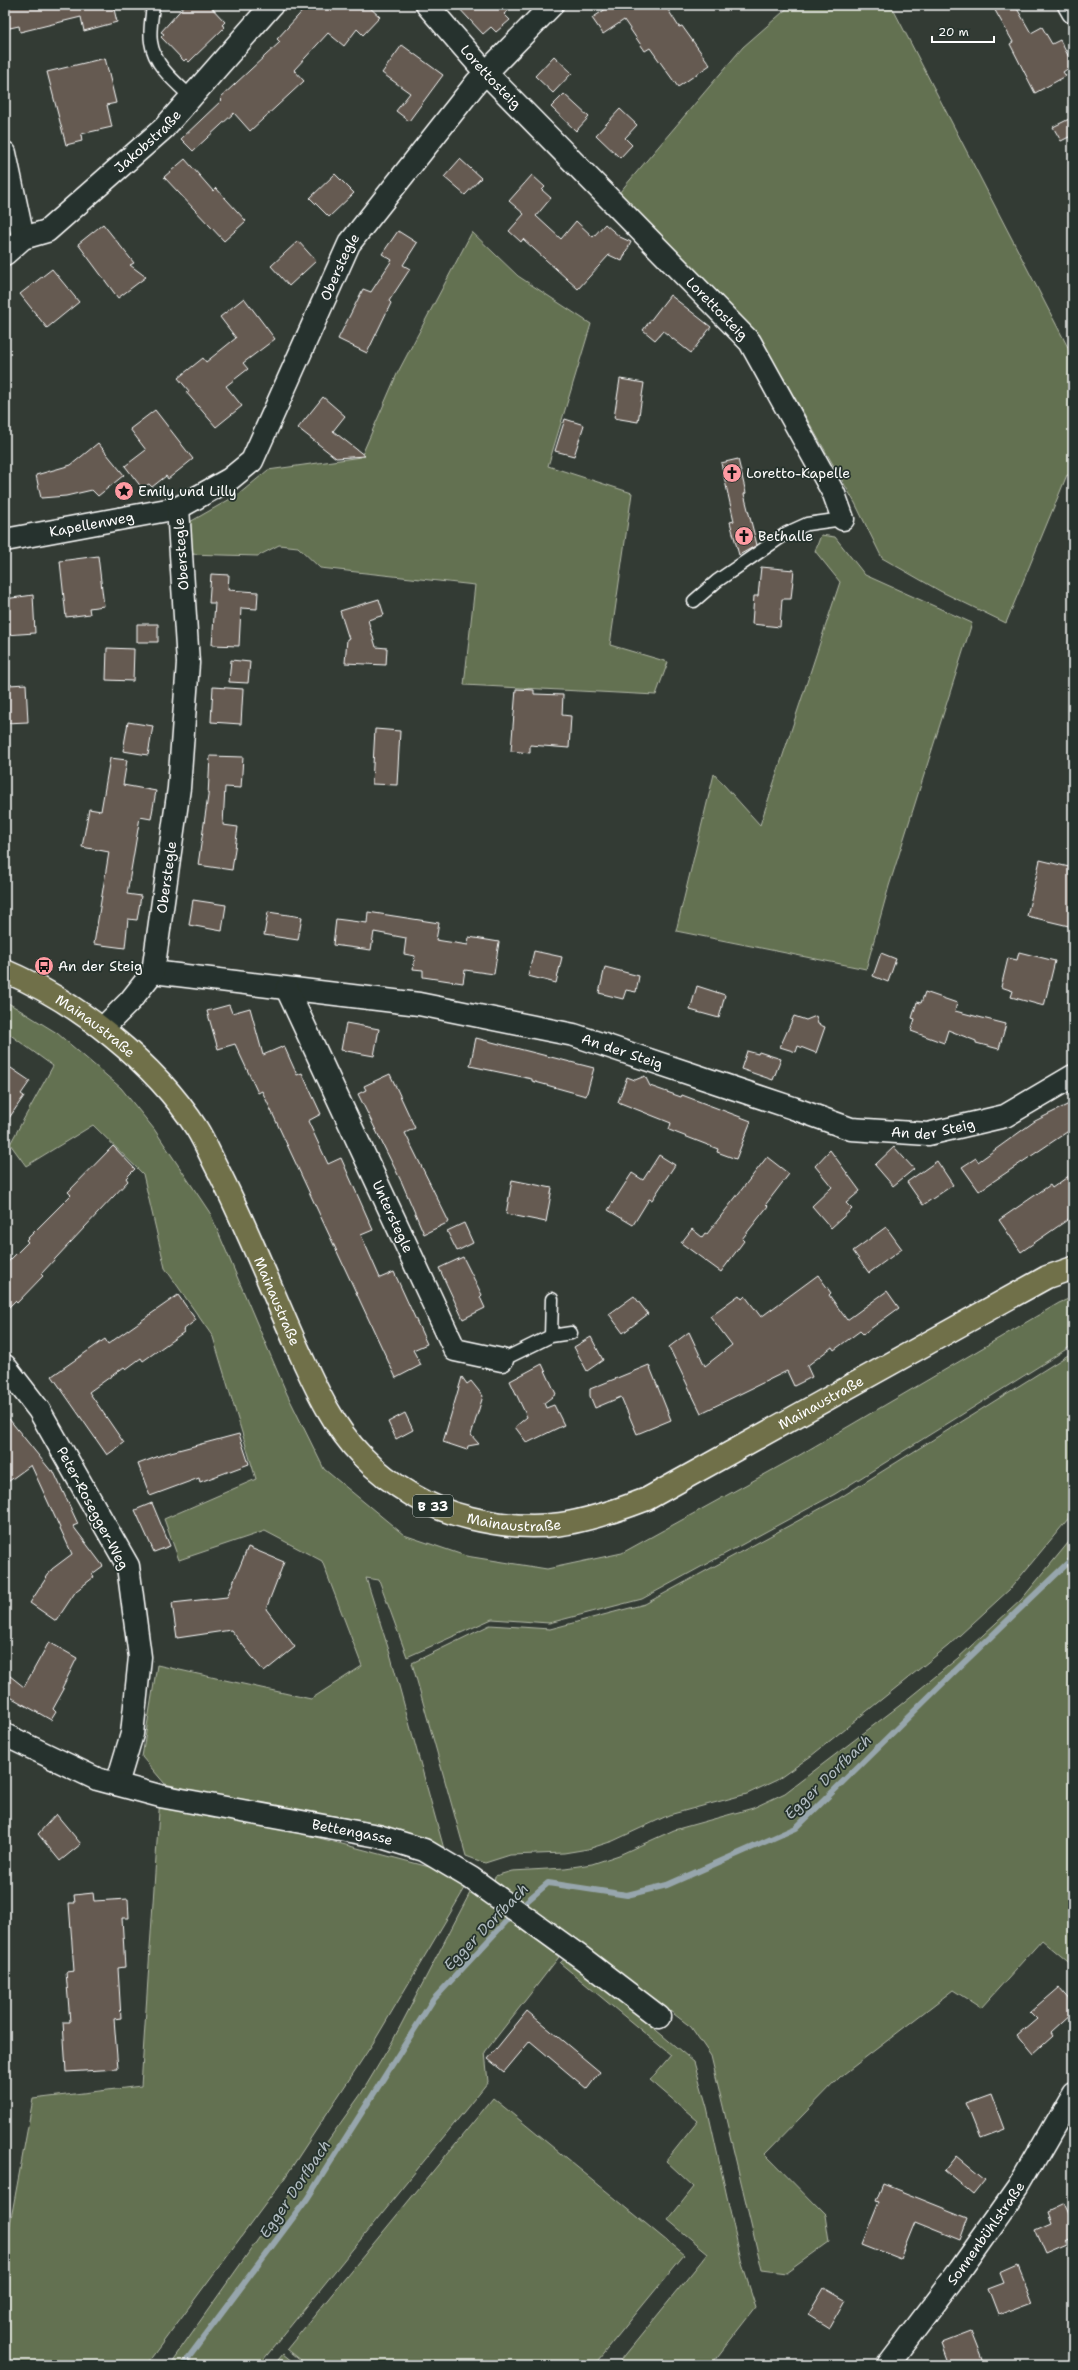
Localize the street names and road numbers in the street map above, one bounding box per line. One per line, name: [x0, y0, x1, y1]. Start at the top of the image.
street label: Lorettosteig: [456, 41, 525, 113]
street label: Jakobstraße: [110, 106, 185, 177]
street label: Oberstegle: [316, 229, 363, 303]
street label: Lorettosteig: [682, 273, 752, 344]
street label: Kapellenweg: [48, 507, 135, 541]
street label: Oberstegle: [169, 517, 193, 591]
street label: Oberstegle: [152, 840, 180, 914]
street label: Mainaustraße: [52, 990, 139, 1061]
street label: An der Steig: [579, 1029, 665, 1073]
street label: An der Steig: [890, 1114, 976, 1143]
street label: Unterstegle: [368, 1177, 418, 1256]
street label: Mainaustraße: [250, 1254, 304, 1348]
street label: Mainaustraße: [775, 1372, 867, 1433]
street label: Peter-Rosegger-Weg: [53, 1443, 133, 1573]
road number: B 33: [413, 1495, 453, 1517]
street label: Mainaustraße: [465, 1509, 562, 1535]
street label: Bettengasse: [310, 1815, 395, 1849]
street label: Sonnenbühlstraße: [943, 2178, 1029, 2289]

